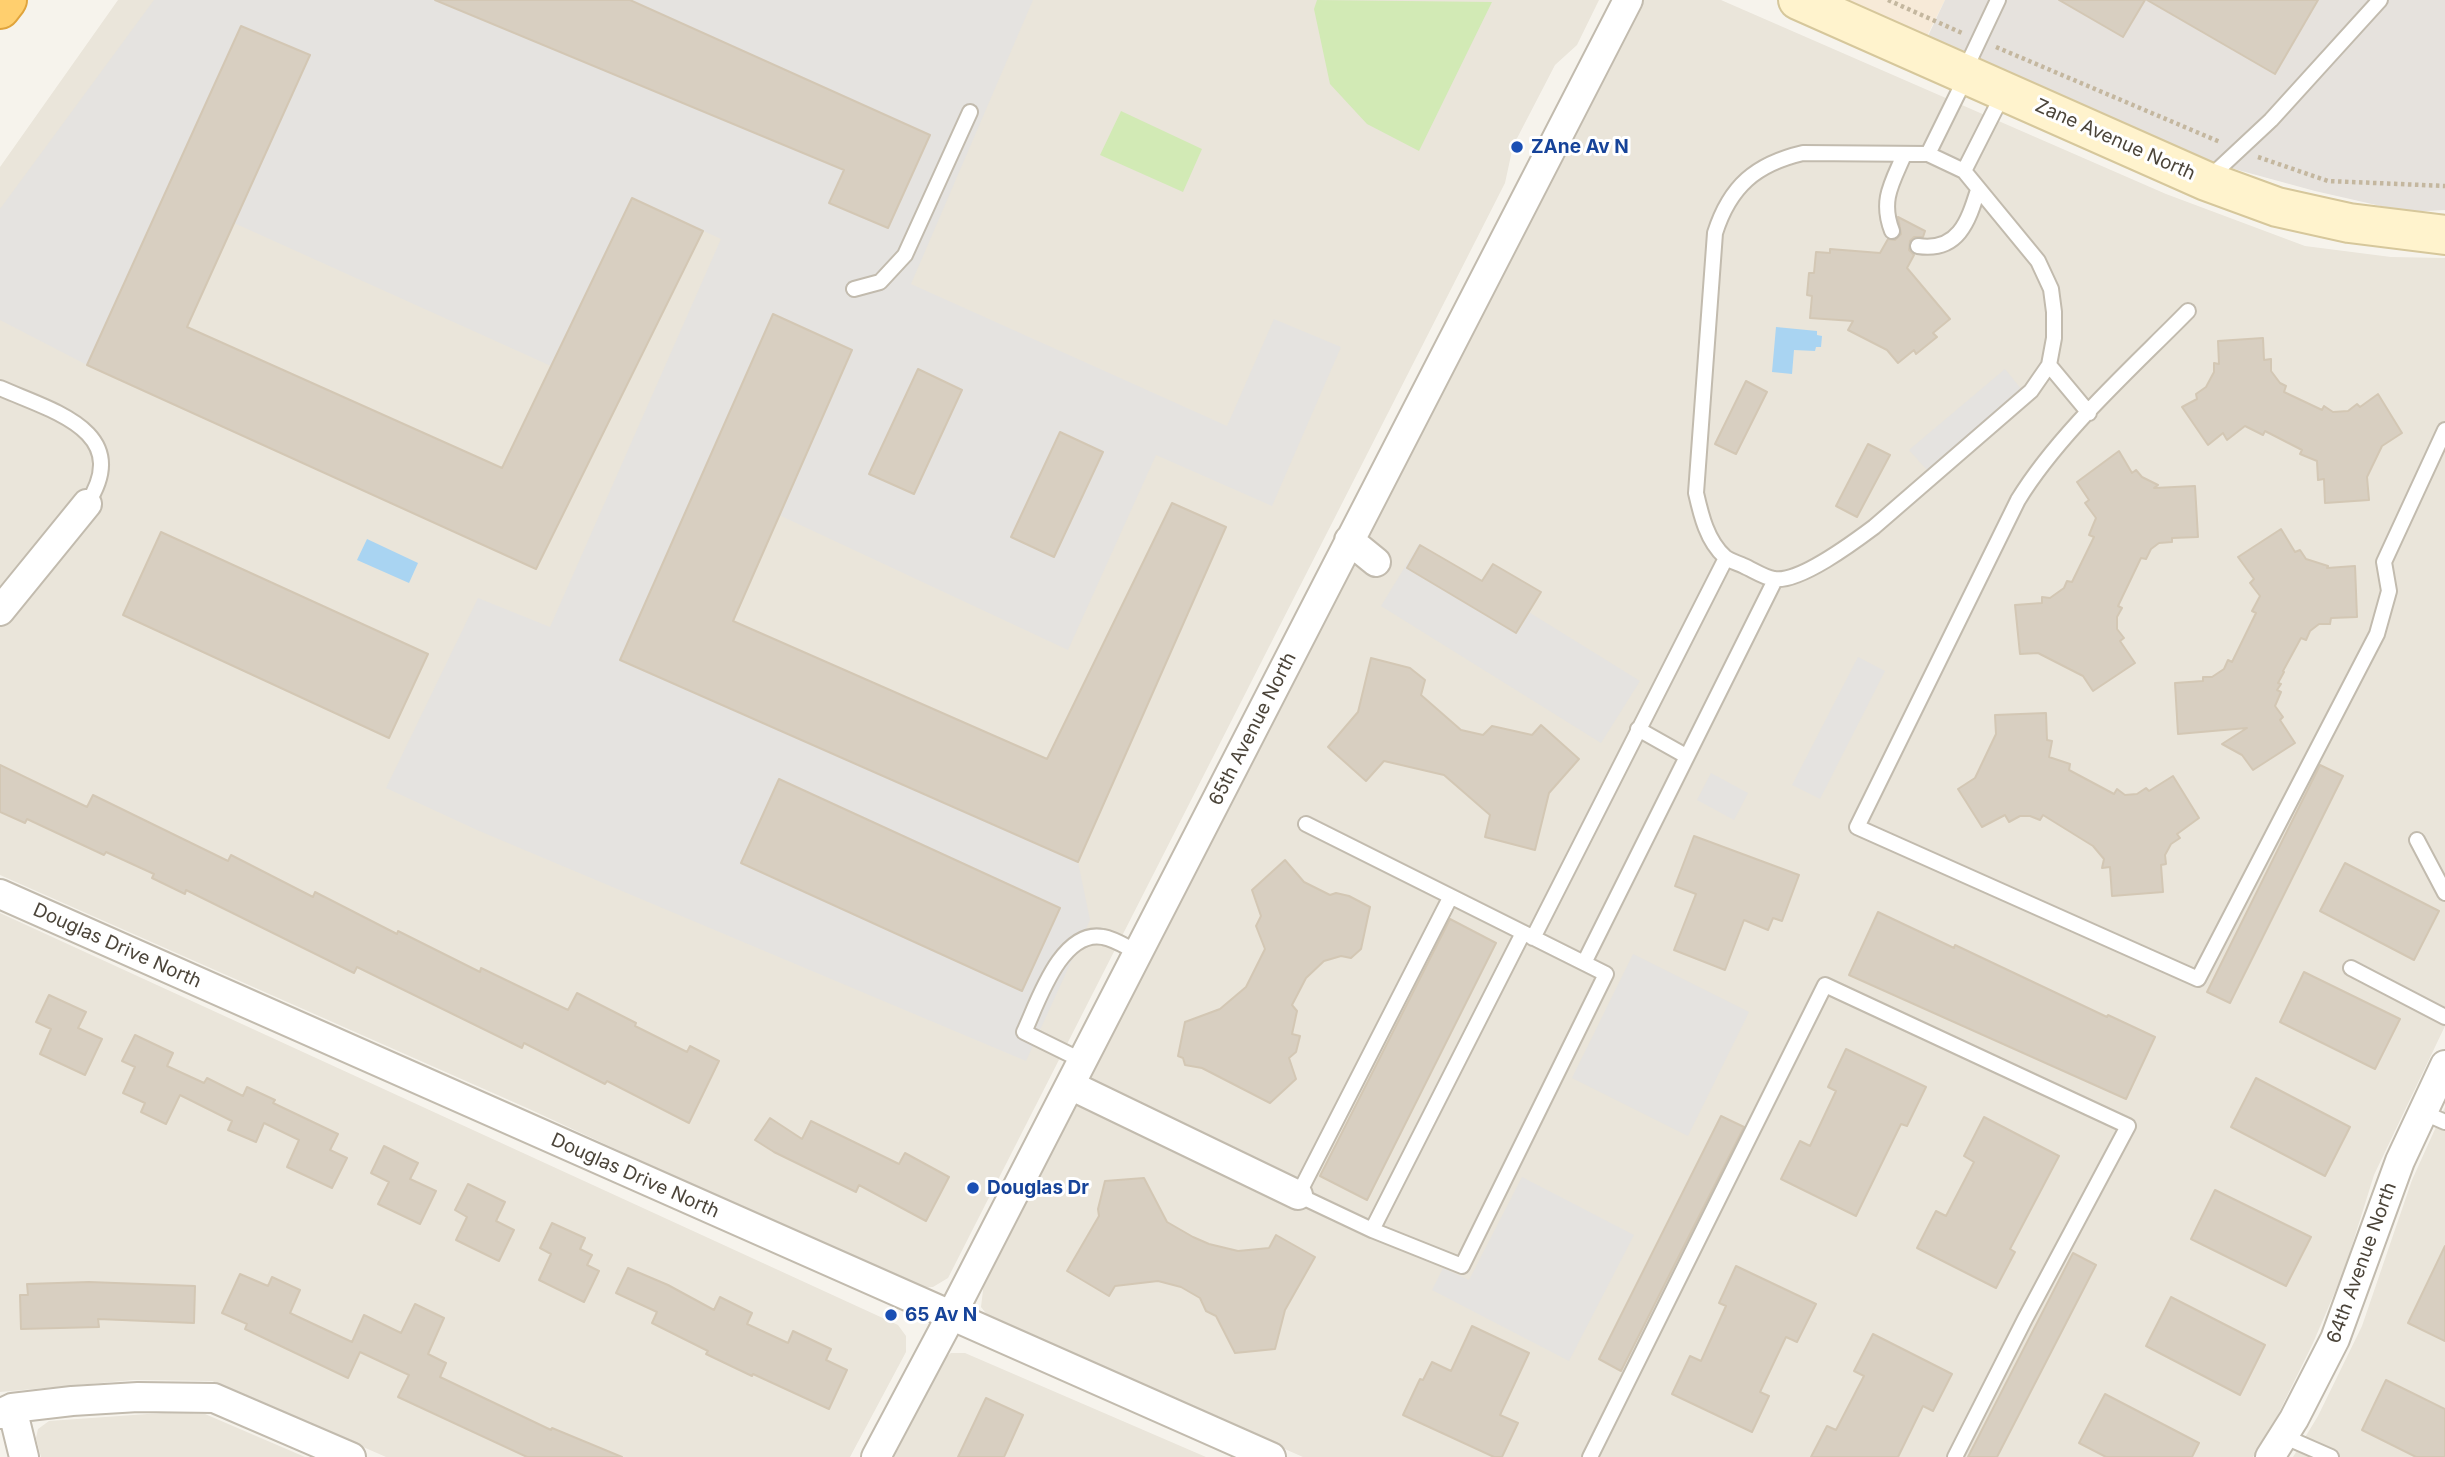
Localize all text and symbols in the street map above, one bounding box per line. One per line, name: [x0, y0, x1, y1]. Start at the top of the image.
street label: Zane Avenue North: [2031, 94, 2199, 186]
place label: ZAne Av N: [1531, 136, 1629, 158]
marker: ZAne Av N: [1509, 139, 1525, 155]
street label: 65th Avenue North: [1205, 649, 1301, 809]
street label: Douglas Drive North: [29, 899, 205, 993]
street label: Douglas Drive North: [547, 1129, 723, 1223]
place label: Douglas Dr: [987, 1177, 1089, 1199]
street label: 64th Avenue North: [2322, 1179, 2402, 1347]
marker: Douglas Dr: [965, 1180, 981, 1196]
place label: 65 Av N: [905, 1304, 977, 1326]
marker: 65 Av N: [883, 1307, 899, 1323]

